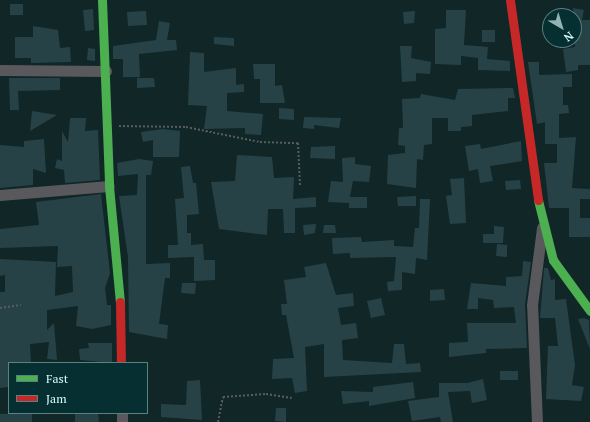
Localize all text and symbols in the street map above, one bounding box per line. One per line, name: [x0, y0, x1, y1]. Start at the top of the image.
north arrow: [542, 8, 582, 48]
text: N: [561, 29, 576, 45]
legend: [8, 362, 148, 414]
text: Fast: [46, 371, 68, 386]
text: Jam: [46, 391, 67, 406]

